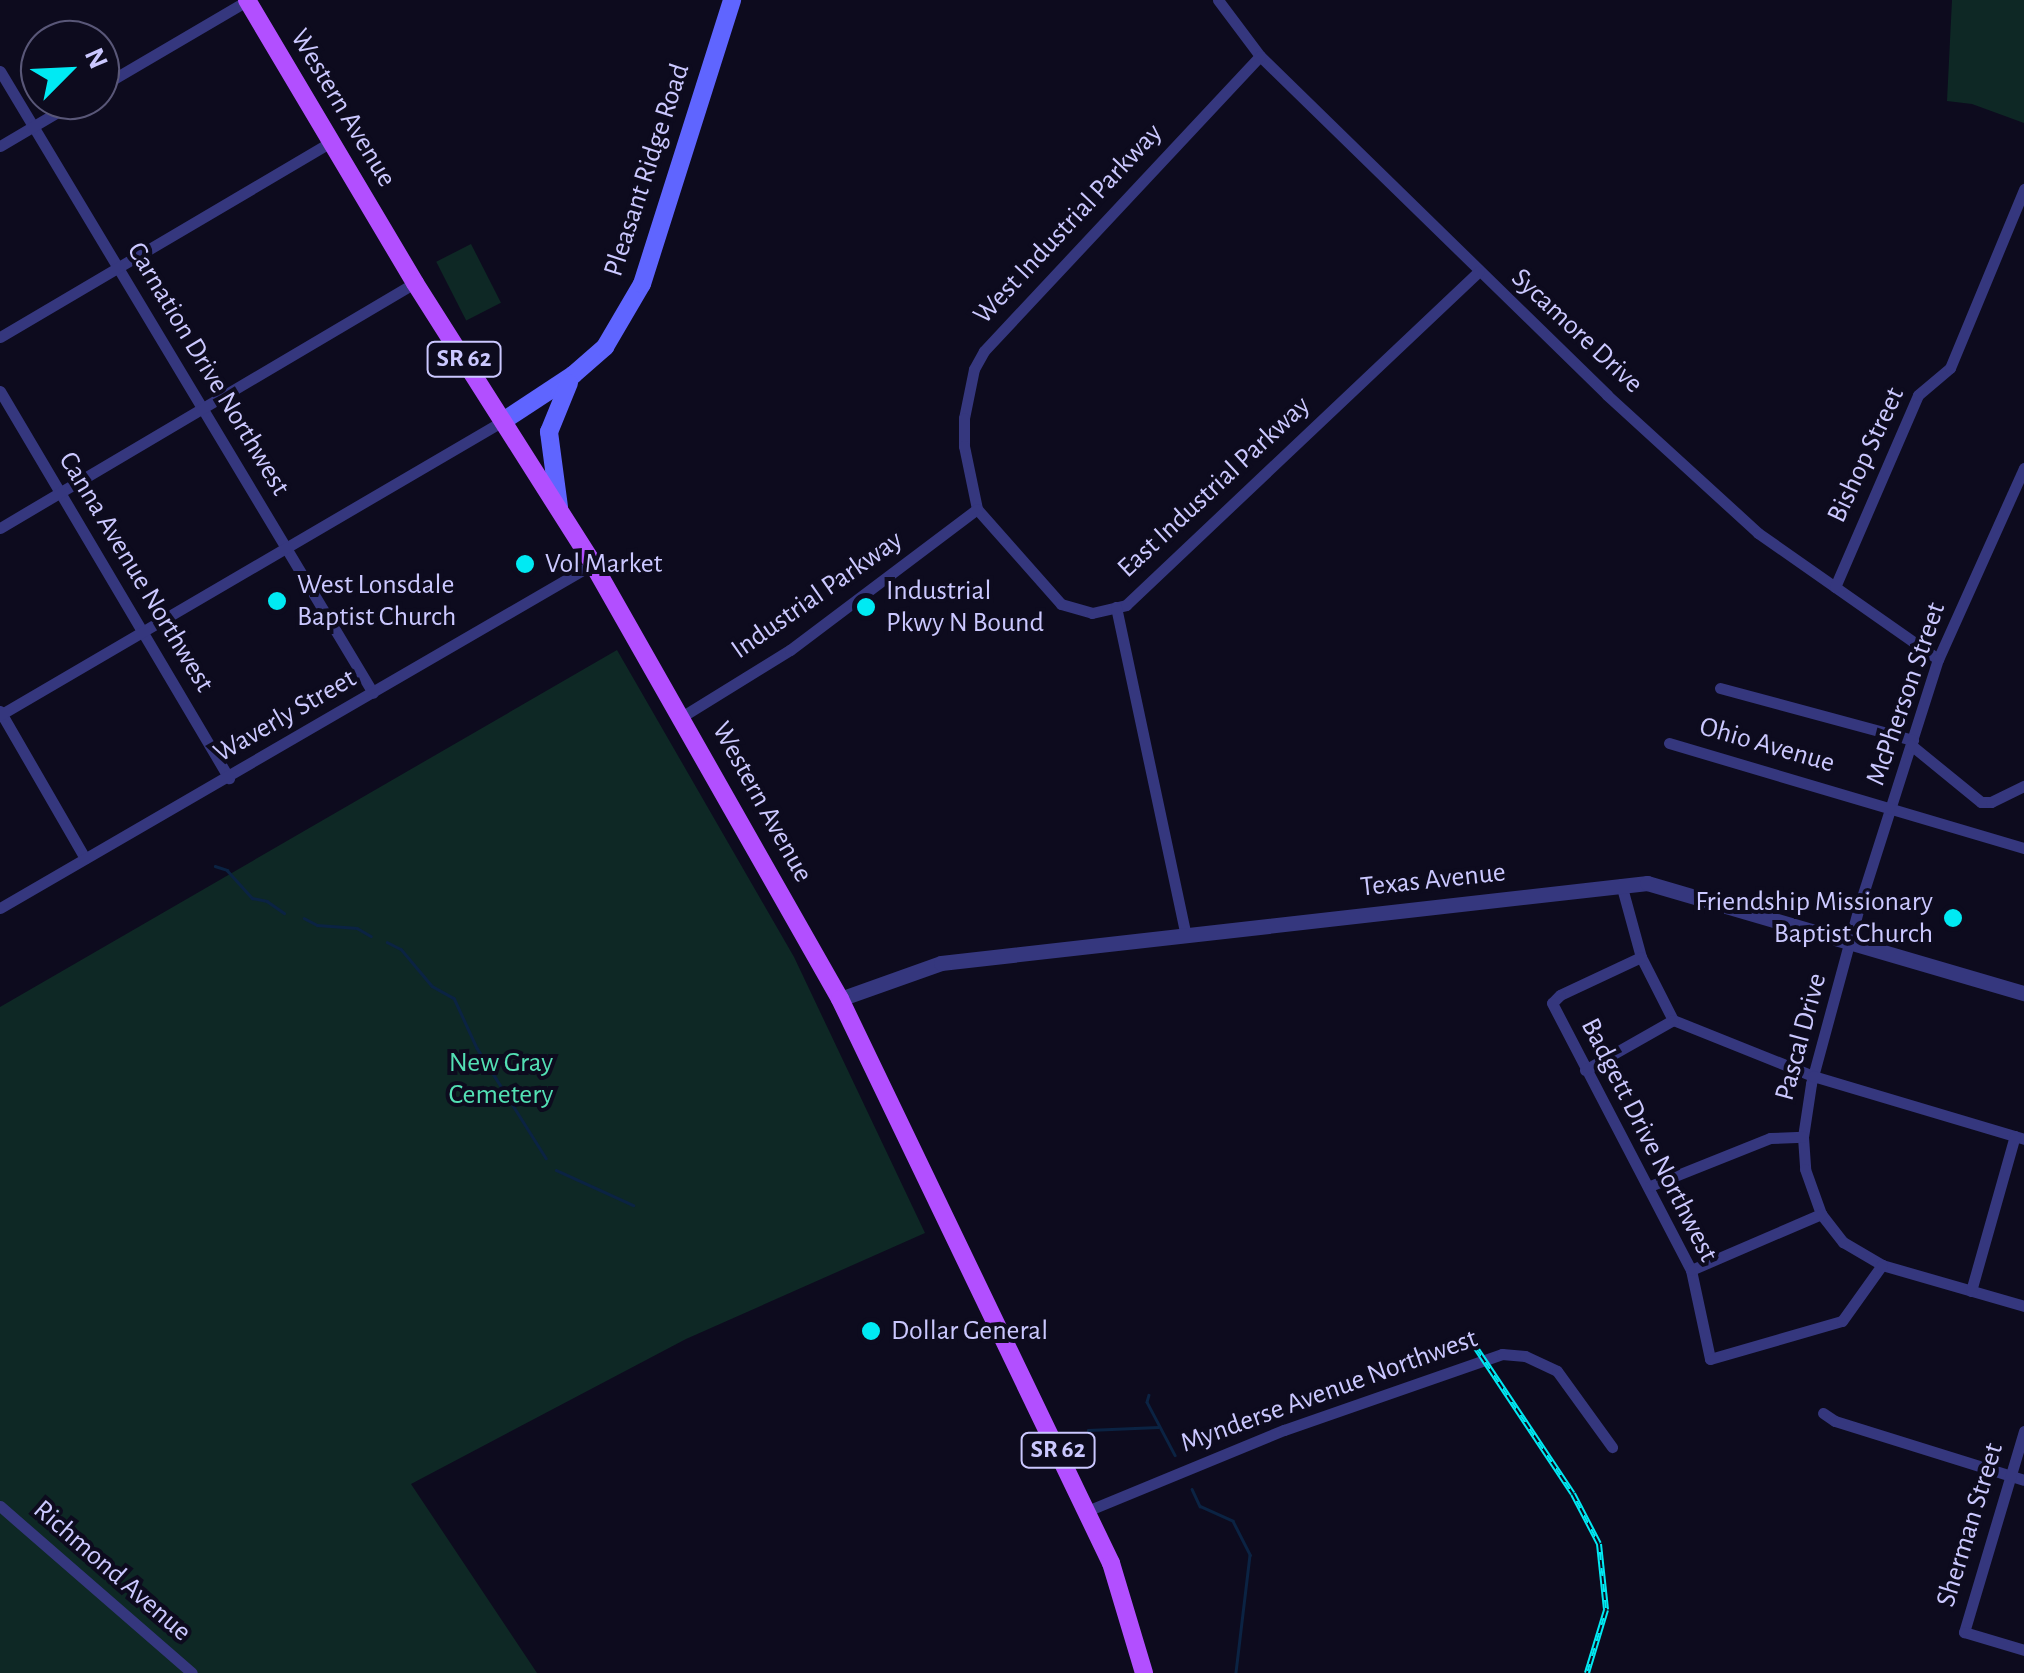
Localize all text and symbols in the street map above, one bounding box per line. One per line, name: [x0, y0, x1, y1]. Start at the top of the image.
north arrow: [20, 20, 120, 120]
street label: Western Avenue: [283, 23, 403, 193]
text: N: [79, 44, 112, 73]
street label: Pleasant Ridge Road: [597, 59, 697, 281]
street label: West Industrial Parkway: [966, 117, 1170, 331]
street label: Carnation Drive Northwest: [119, 236, 297, 502]
street label: Sycamore Drive: [1504, 261, 1650, 401]
road number: SR 62: [426, 339, 502, 379]
street label: Bishop Street: [1820, 382, 1912, 528]
street label: East Industrial Parkway: [1111, 389, 1317, 585]
street label: Canna Avenue Northwest: [51, 446, 221, 698]
street label: Industrial Parkway: [725, 524, 909, 666]
place label: Vol Market: [545, 547, 663, 581]
marker: Vol Market: [514, 553, 536, 575]
place label: West Lonsdale Baptist Church: [297, 568, 456, 634]
place label: Industrial Pkwy N Bound: [886, 574, 1044, 640]
marker: West Lonsdale Baptist Church: [266, 590, 288, 612]
marker: Industrial Pkwy N Bound: [855, 596, 877, 618]
street label: McPherson Street: [1859, 598, 1953, 790]
street label: Waverly Street: [208, 662, 362, 770]
street label: Ohio Avenue: [1696, 710, 1838, 780]
street label: Western Avenue: [704, 716, 820, 888]
street label: Texas Avenue: [1359, 856, 1507, 904]
place label: Friendship Missionary Baptist Church: [1695, 885, 1933, 951]
marker: Friendship Missionary Baptist Church: [1942, 907, 1964, 929]
street label: Pascal Drive: [1768, 970, 1834, 1104]
street label: Badgett Drive Northwest: [1573, 1013, 1725, 1267]
park label: New Gray Cemetery: [449, 1046, 553, 1112]
place label: Dollar General: [891, 1314, 1048, 1348]
marker: Dollar General: [860, 1320, 882, 1342]
street label: Mynderse Avenue Northwest: [1176, 1322, 1482, 1460]
road number: SR 62: [1020, 1430, 1096, 1470]
street label: Sherman Street: [1929, 1439, 2011, 1611]
street label: Richmond Avenue: [26, 1493, 198, 1649]

